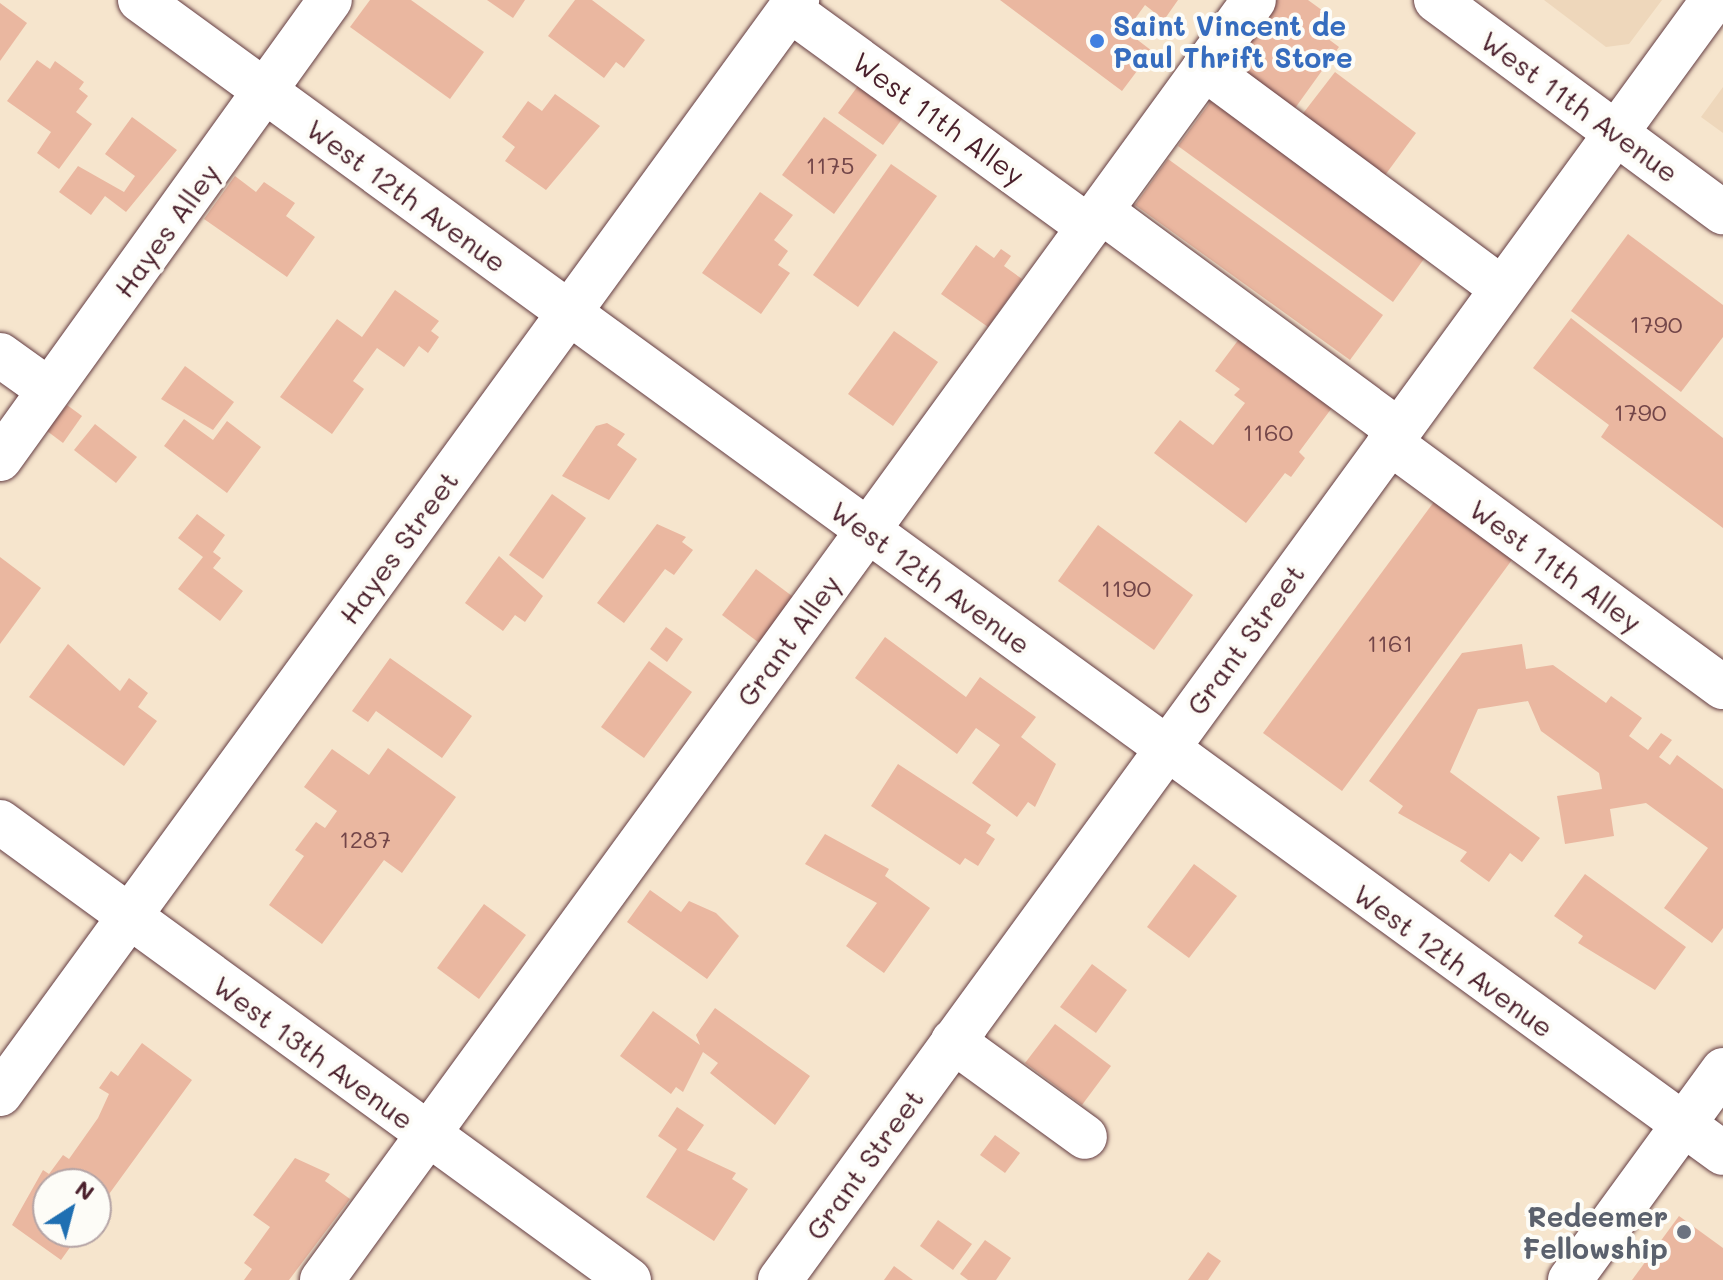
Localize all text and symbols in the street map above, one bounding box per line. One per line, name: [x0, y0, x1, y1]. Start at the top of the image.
place label: Saint Vincent de Paul Thrift Store: [1113, 8, 1353, 74]
street label: West 11th Avenue: [1475, 23, 1685, 189]
marker: Saint Vincent de Paul Thrift Store: [1088, 32, 1106, 50]
street label: West 11th Alley: [846, 44, 1032, 192]
street label: West 12th Avenue: [301, 111, 513, 279]
house number: 1175: [806, 151, 854, 179]
street label: Hayes Alley: [106, 156, 226, 304]
house number: 1790: [1629, 310, 1683, 338]
house number: 1790: [1613, 398, 1667, 426]
house number: 1160: [1243, 418, 1293, 446]
street label: Hayes Street: [331, 464, 465, 630]
street label: West 11th Alley: [1463, 491, 1649, 639]
street label: West 12th Avenue: [825, 493, 1037, 661]
street label: Grant Street: [1179, 557, 1311, 721]
street label: Grant Alley: [729, 568, 847, 712]
house number: 1190: [1101, 574, 1151, 602]
house number: 1161: [1367, 629, 1413, 657]
house number: 1287: [339, 825, 391, 853]
street label: West 12th Avenue: [1348, 876, 1560, 1044]
street label: West 13th Avenue: [207, 968, 421, 1136]
street label: Grant Street: [798, 1082, 930, 1246]
north arrow: [32, 1168, 112, 1248]
text: N: [70, 1173, 100, 1206]
place label: Redeemer Fellowship: [1522, 1199, 1668, 1265]
marker: Redeemer Fellowship: [1675, 1223, 1693, 1241]

